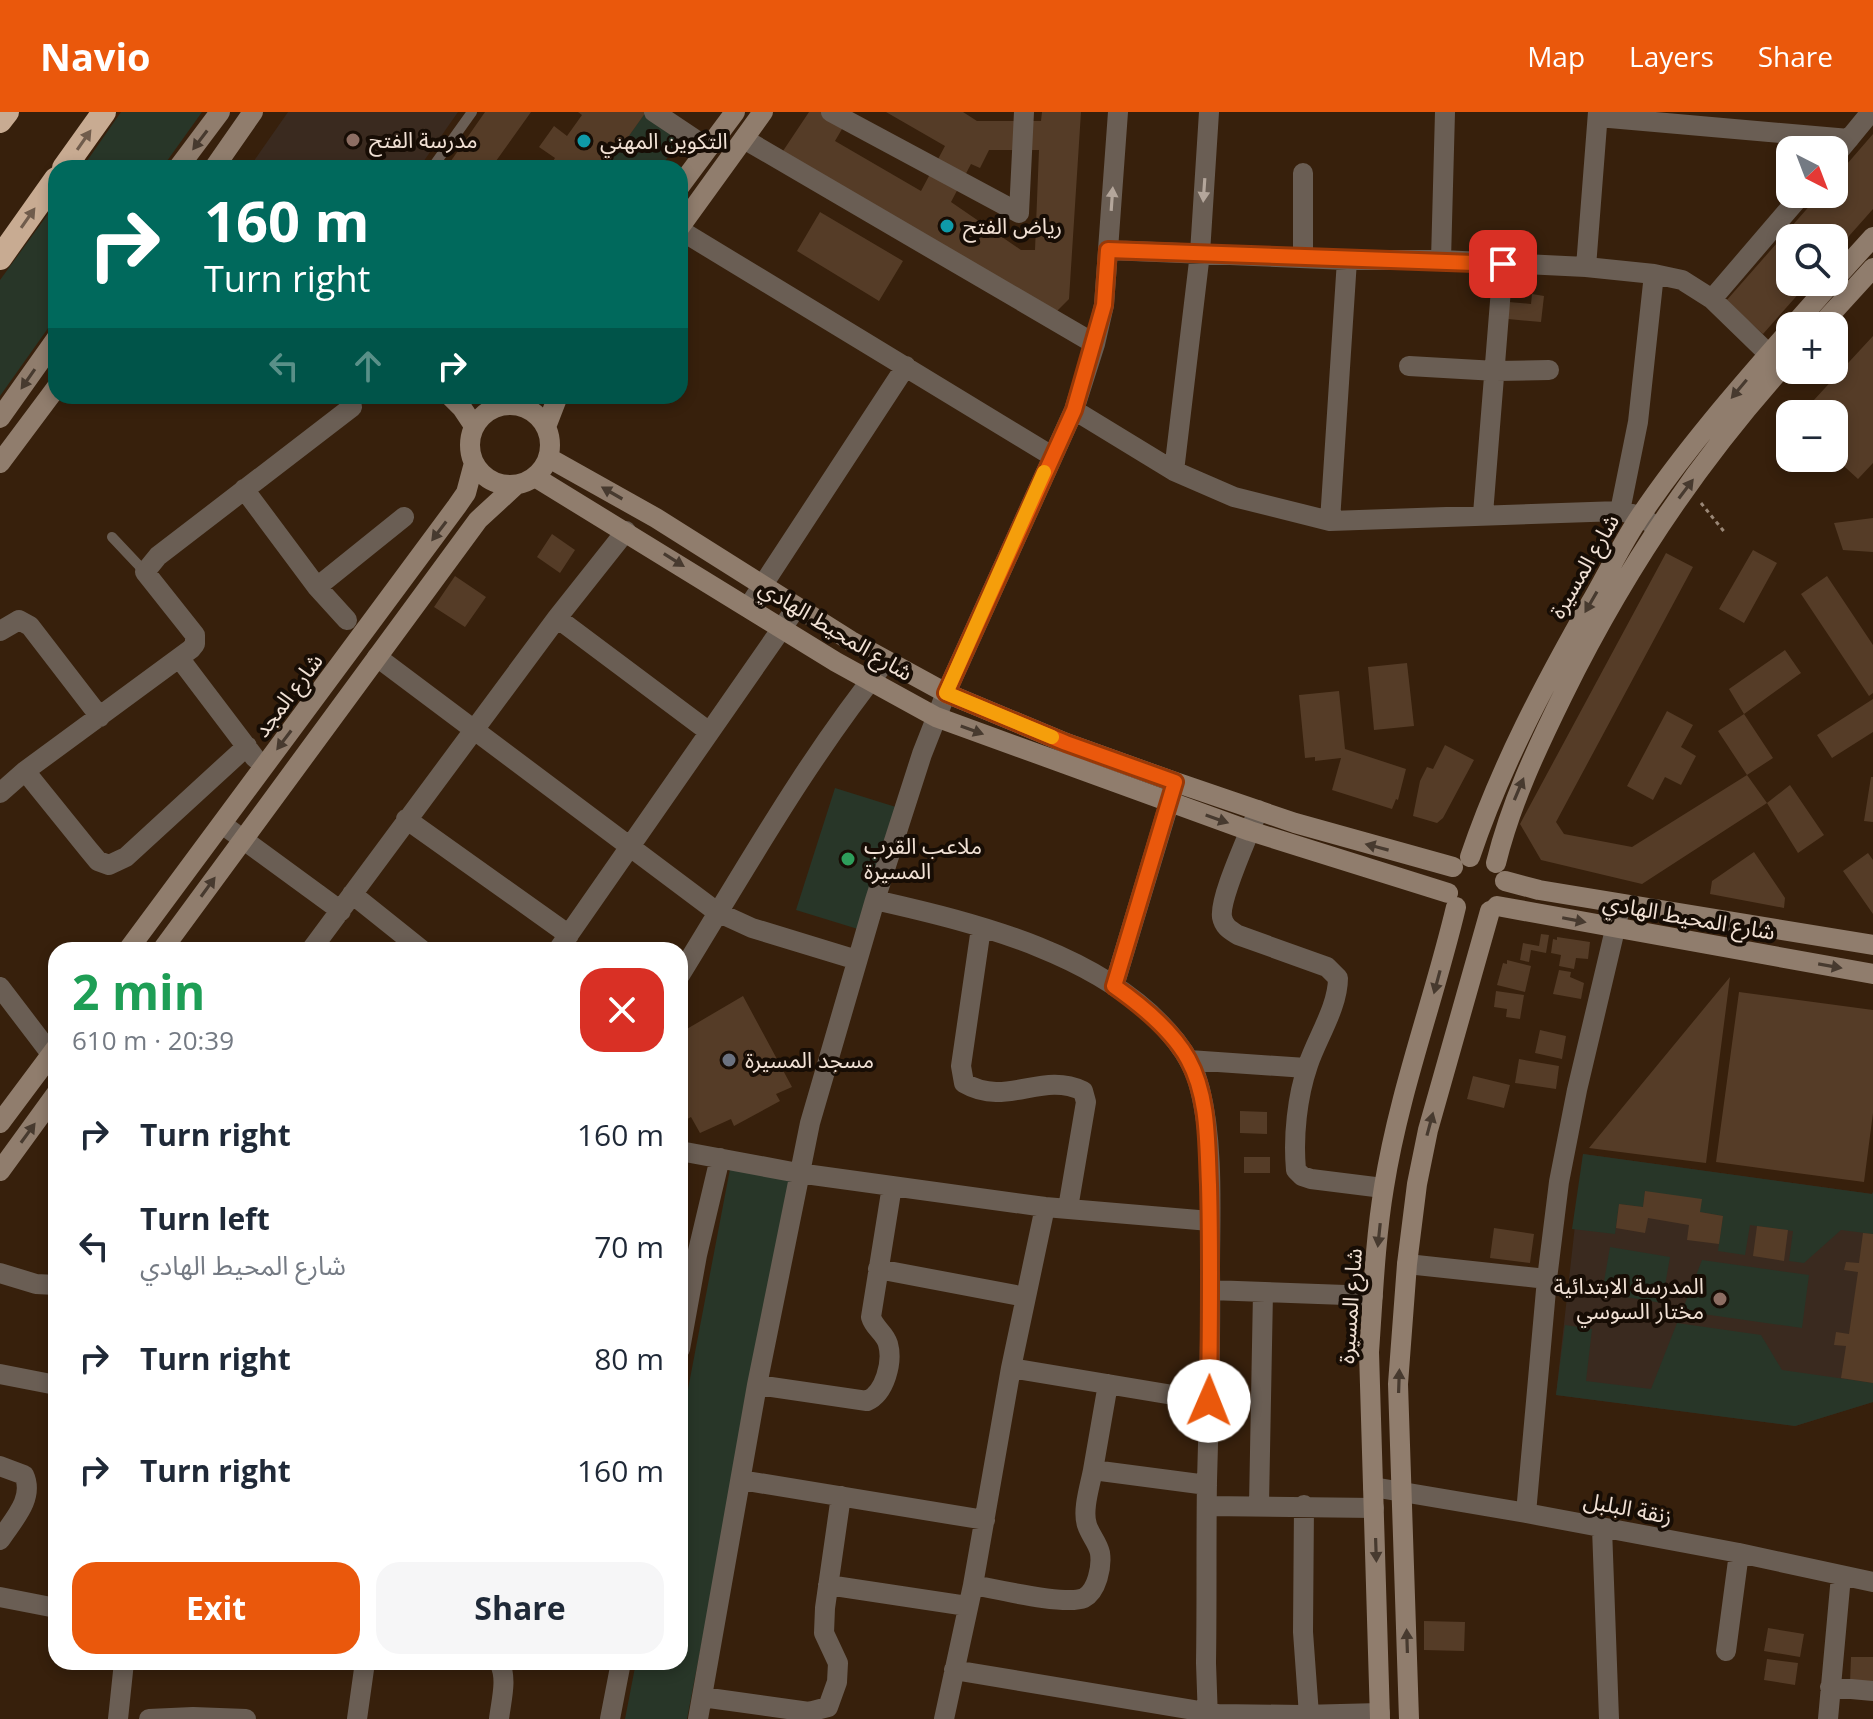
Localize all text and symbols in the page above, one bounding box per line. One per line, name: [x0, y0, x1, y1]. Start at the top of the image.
text: Navio: [40, 30, 151, 82]
text: Map: [1527, 37, 1585, 75]
text: Layers: [1629, 37, 1714, 75]
text: Share: [1758, 37, 1833, 75]
place label: مدرسة الفتح: [369, 124, 478, 157]
place label: التكوين المهني: [600, 125, 728, 158]
one-way arrow: [76, 129, 92, 151]
one-way arrow: [192, 130, 208, 150]
marker: مدرسة الفتح: [344, 131, 362, 149]
marker: التكوين المهني: [575, 132, 593, 150]
north arrow: [1776, 136, 1848, 208]
map controls: [1776, 136, 1848, 472]
one-way arrow: [1198, 178, 1211, 203]
text: 160 m: [204, 182, 370, 258]
one-way arrow: [1106, 186, 1119, 211]
icon: right: [72, 192, 176, 296]
one-way arrow: [20, 208, 35, 229]
place label: رياض الفتح: [963, 210, 1062, 243]
marker: رياض الفتح: [938, 217, 956, 235]
button: search: [1776, 224, 1848, 296]
pin: [1469, 230, 1537, 298]
icon: arrive: [1481, 242, 1525, 286]
text: Turn right: [204, 254, 370, 303]
button: +: [1776, 312, 1848, 384]
icon: left: [262, 344, 306, 388]
icon: ahead: [346, 344, 390, 388]
icon: right: [430, 344, 474, 388]
one-way arrow: [21, 368, 36, 389]
one-way arrow: [1731, 379, 1748, 400]
button: −: [1776, 400, 1848, 472]
one-way arrow: [1677, 478, 1693, 499]
one-way arrow: [601, 487, 623, 501]
street label: شارع المسيرة: [1541, 508, 1628, 625]
one-way arrow: [431, 520, 447, 542]
one-way arrow: [663, 553, 685, 567]
street label: شارع المحيط الهادي: [753, 571, 919, 690]
one-way arrow: [1584, 591, 1598, 613]
street label: شارع المجد: [246, 646, 331, 744]
one-way arrow: [961, 724, 985, 737]
one-way arrow: [276, 729, 292, 751]
one-way arrow: [1513, 777, 1526, 801]
one-way arrow: [1205, 813, 1229, 826]
place label: ملاعب القرب المسيرة: [864, 830, 982, 885]
one-way arrow: [1365, 841, 1390, 853]
marker: ملاعب القرب المسيرة: [839, 850, 857, 868]
one-way arrow: [200, 876, 216, 898]
street label: شارع المحيط الهادي: [1600, 886, 1778, 949]
one-way arrow: [1562, 915, 1587, 927]
text: 2 min: [72, 959, 205, 1024]
one-way arrow: [1817, 961, 1842, 973]
button: close: [580, 968, 664, 1052]
one-way arrow: [1430, 970, 1442, 995]
text: 610 m · 20:39: [72, 1022, 234, 1058]
place label: مسجد المسيرة: [745, 1044, 874, 1074]
marker: مسجد المسيرة: [720, 1051, 738, 1069]
one-way arrow: [1425, 1111, 1437, 1136]
icon: right: [72, 1112, 116, 1156]
text: Turn right: [140, 1114, 291, 1155]
text: 160 m: [577, 1114, 664, 1155]
one-way arrow: [20, 1122, 35, 1143]
text: Turn left: [140, 1198, 270, 1239]
one-way arrow: [1372, 1223, 1385, 1248]
icon: left: [72, 1224, 116, 1268]
text: 70 m: [594, 1226, 664, 1267]
text: شارع المحيط الهادي: [140, 1247, 346, 1283]
street label: شارع المسيرة: [1330, 1247, 1371, 1365]
place label: المدرسة الابتدائية مختار السوسي: [1554, 1270, 1704, 1328]
marker: المدرسة الابتدائية مختار السوسي: [1711, 1290, 1729, 1308]
icon: right: [72, 1336, 116, 1380]
text: Turn right: [140, 1338, 291, 1379]
text: 80 m: [594, 1338, 664, 1379]
position arrow: [1167, 1359, 1251, 1443]
one-way arrow: [1392, 1368, 1405, 1393]
icon: right: [72, 1448, 116, 1492]
text: Turn right: [140, 1450, 291, 1491]
text: 160 m: [577, 1450, 664, 1491]
street label: زنقة البلبل: [1581, 1484, 1675, 1530]
one-way arrow: [1369, 1538, 1382, 1563]
button: Exit: [72, 1562, 360, 1654]
button: Share: [376, 1562, 664, 1654]
one-way arrow: [1401, 1628, 1413, 1653]

